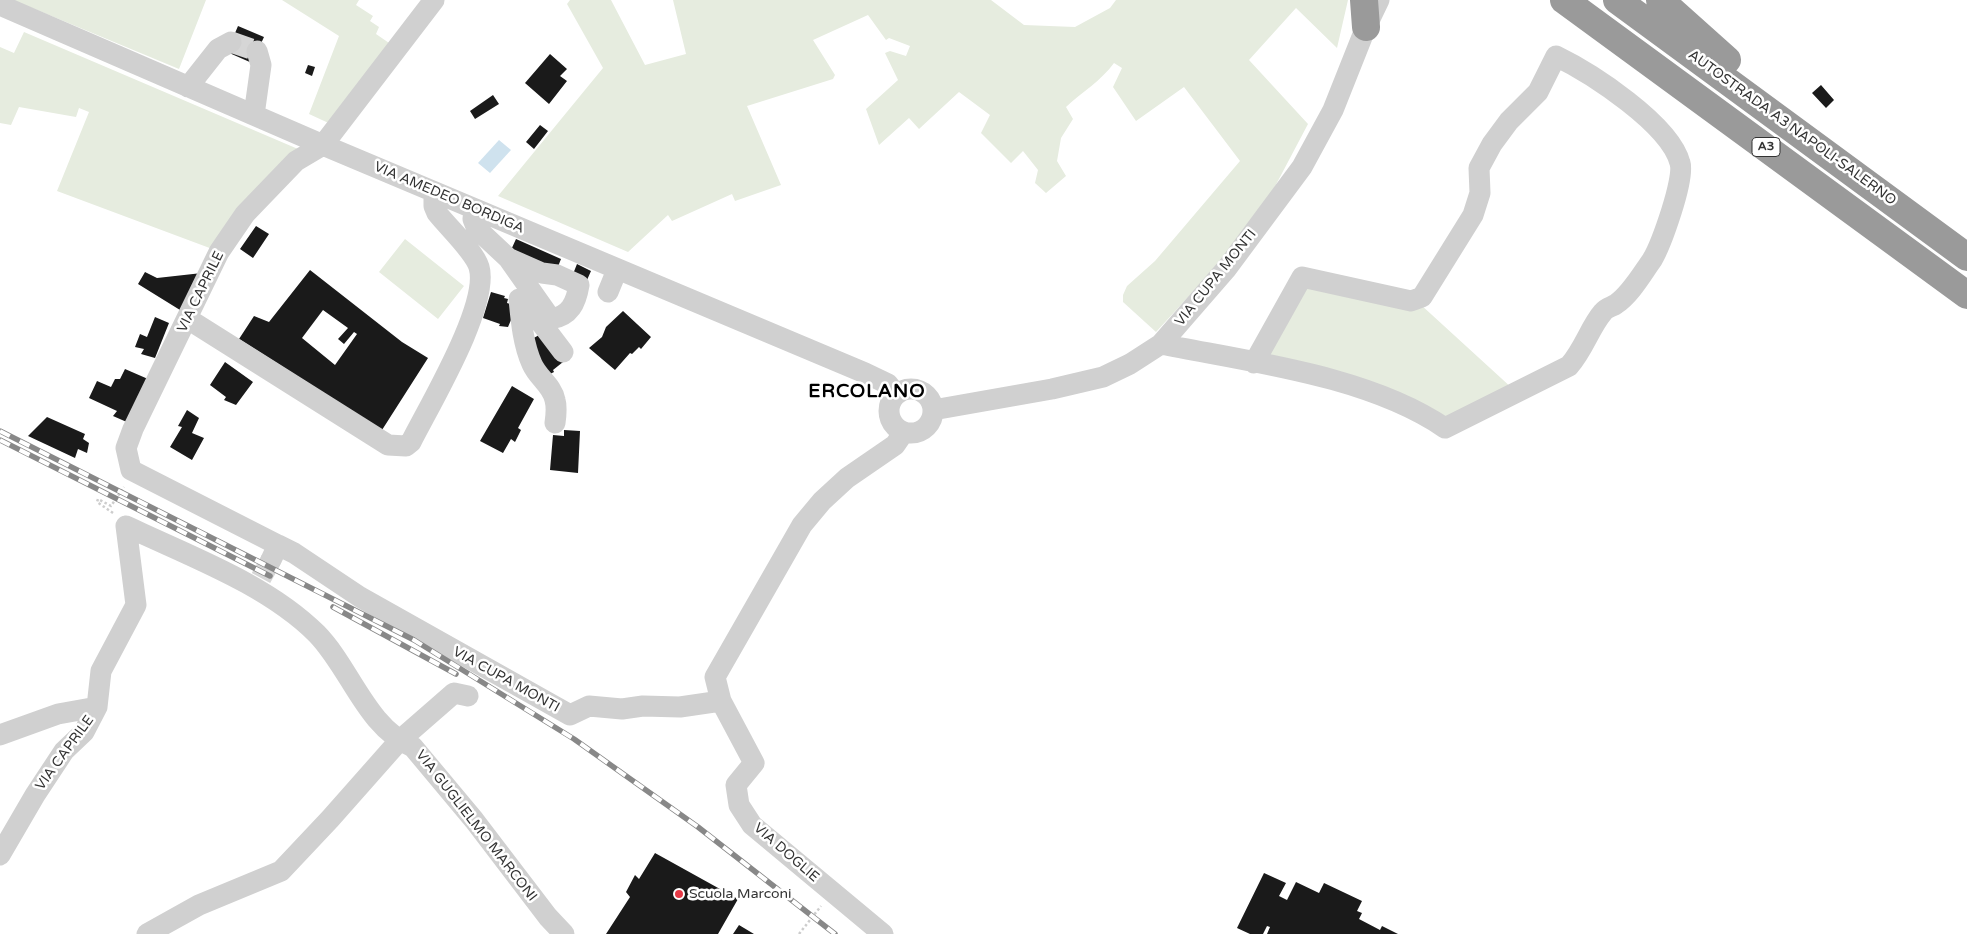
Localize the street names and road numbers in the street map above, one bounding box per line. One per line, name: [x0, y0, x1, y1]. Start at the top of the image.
street label: AUTOSTRADA A3 NAPOLI-SALERNO: [1685, 47, 1899, 209]
road number: A3: [1752, 138, 1780, 156]
street label: VIA AMEDEO BORDIGA: [371, 159, 527, 237]
street label: VIA CUPA MONTI: [1172, 226, 1260, 330]
street label: VIA CAPRILE: [174, 249, 228, 335]
street label: VIA CUPA MONTI: [450, 644, 562, 716]
street label: VIA CAPRILE: [32, 712, 98, 794]
street label: VIA GUGLIELMO MARCONI: [412, 747, 540, 905]
street label: VIA DOGLIE: [750, 820, 822, 886]

